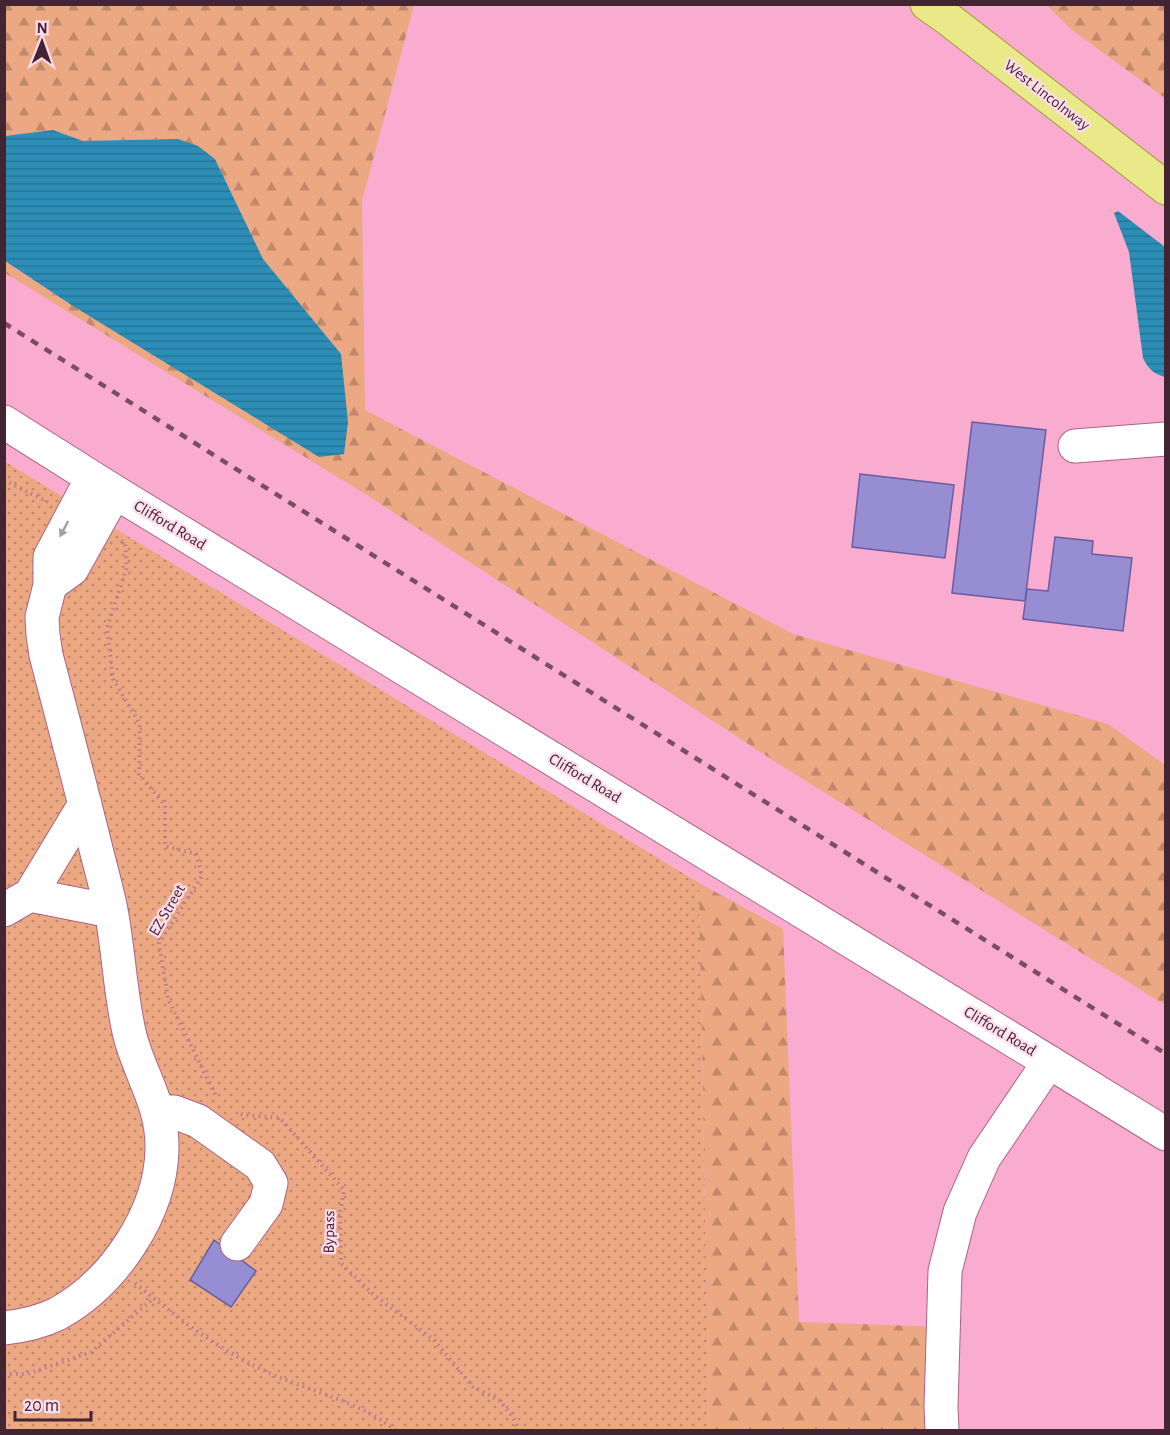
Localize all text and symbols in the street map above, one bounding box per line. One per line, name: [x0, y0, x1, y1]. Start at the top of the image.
north arrow: [12, 12, 72, 72]
text: N: [37, 20, 48, 36]
street label: West Lincolnway: [1001, 57, 1093, 134]
street label: Clifford Road: [131, 497, 209, 553]
one-way arrow: [59, 521, 69, 538]
street label: Clifford Road: [546, 750, 624, 806]
street label: EZ Street: [146, 882, 188, 938]
street label: Clifford Road: [961, 1003, 1039, 1059]
street label: Bypass: [321, 1210, 338, 1254]
scale bar: [15, 1384, 92, 1422]
text: 20 m: [24, 1397, 59, 1415]

